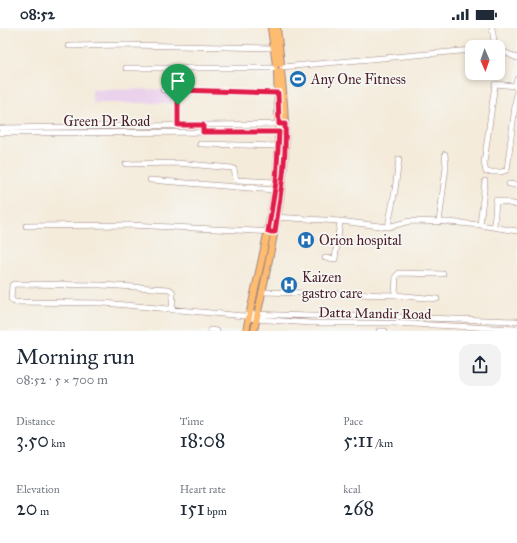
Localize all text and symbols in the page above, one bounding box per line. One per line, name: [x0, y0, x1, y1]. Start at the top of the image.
text: 08:52: [20, 5, 55, 23]
north arrow: [465, 40, 505, 80]
map controls: [465, 40, 505, 80]
pin: [161, 64, 195, 105]
sports icon: Any One Fitness: [288, 69, 308, 89]
icon: arrive: [167, 70, 189, 92]
place label: Any One Fitness: [310, 71, 406, 88]
street label: Green Dr Road: [64, 113, 150, 130]
hospital icon: Orion hospital: [296, 230, 316, 250]
place label: Orion hospital: [319, 232, 402, 249]
place label: Kaizen gastro care: [302, 269, 363, 302]
hospital icon: Kaizen gastro care: [279, 275, 299, 295]
street label: Datta Mandir Road: [318, 304, 431, 323]
text: Morning run: [16, 343, 135, 370]
button: share: [459, 344, 501, 386]
text: 08:52 · 5 × 700 m: [16, 372, 108, 388]
text: Distance: [16, 415, 55, 428]
text: Time: [180, 415, 204, 428]
text: Pace: [343, 415, 363, 428]
text: 3.50: [16, 428, 49, 452]
text: 18:08: [180, 428, 226, 452]
text: 5:11: [343, 428, 373, 452]
text: km: [49, 437, 66, 450]
text: /km: [373, 437, 393, 450]
text: Elevation: [16, 483, 60, 496]
text: Heart rate: [180, 483, 226, 496]
text: kcal: [343, 483, 361, 496]
text: 20: [16, 496, 38, 520]
text: 151: [180, 496, 205, 520]
text: 268: [343, 496, 374, 520]
text: m: [38, 505, 49, 518]
text: bpm: [205, 505, 227, 518]

